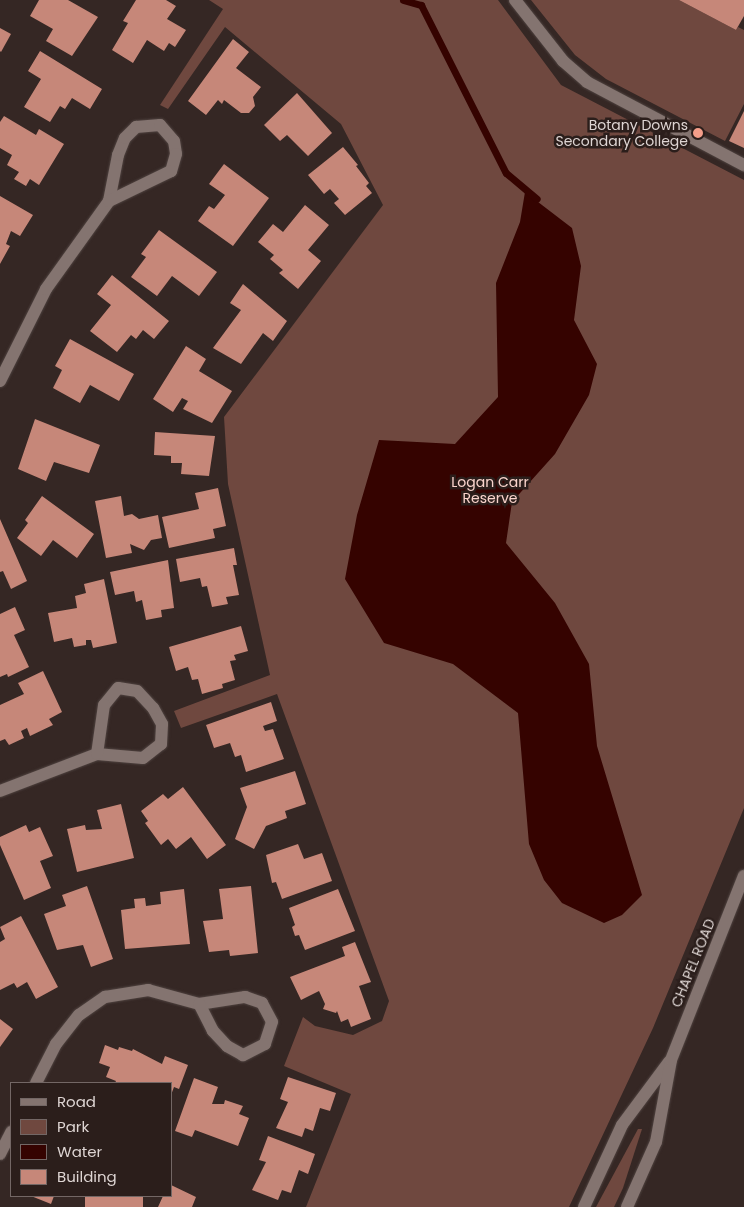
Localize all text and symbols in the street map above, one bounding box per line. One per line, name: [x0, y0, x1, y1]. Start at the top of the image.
place label: Botany Downs Secondary College: [555, 117, 688, 150]
marker: Botany Downs Secondary College: [692, 127, 704, 139]
park label: Logan Carr Reserve: [451, 474, 529, 507]
street label: CHAPEL ROAD: [668, 916, 718, 1010]
legend: [10, 1082, 172, 1197]
text: Road: [57, 1091, 96, 1112]
text: Park: [57, 1116, 89, 1137]
text: Water: [57, 1141, 102, 1162]
text: Building: [57, 1166, 117, 1187]

